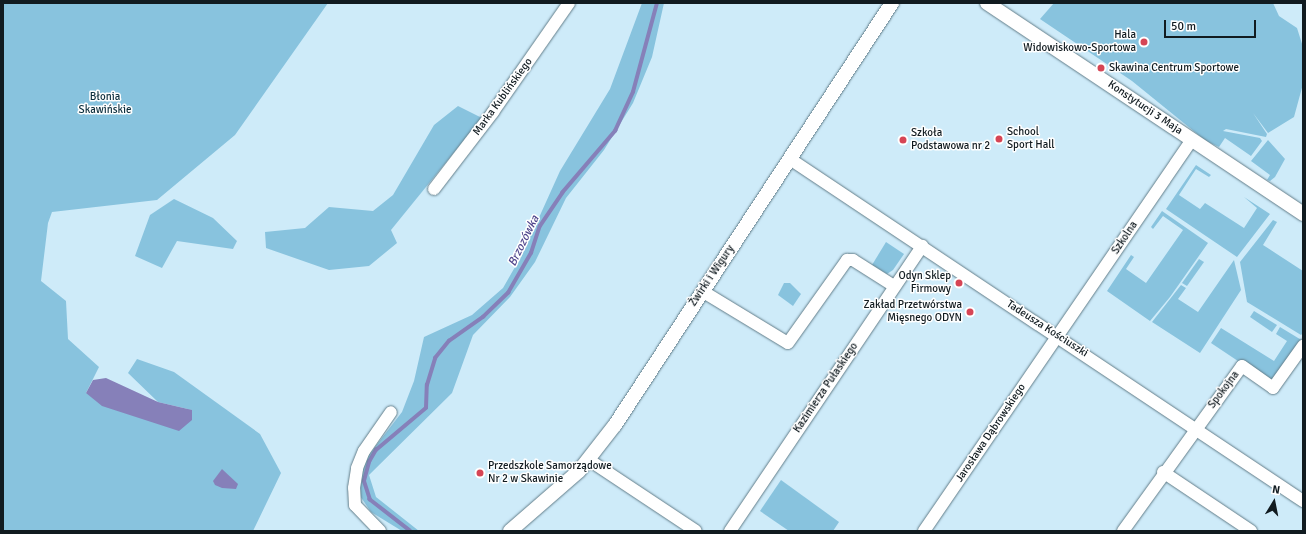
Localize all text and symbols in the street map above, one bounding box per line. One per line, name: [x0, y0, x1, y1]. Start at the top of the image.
scale bar: [1166, 12, 1258, 38]
text: 50 m: [1171, 19, 1196, 34]
place label: Hala Widowiskowo-Sportowa: [1023, 29, 1136, 55]
marker: Hala Widowiskowo-Sportowa: [1139, 37, 1149, 47]
street label: Marka Kublińskiego: [470, 56, 536, 138]
place label: Skawina Centrum Sportowe: [1109, 61, 1239, 75]
marker: Skawina Centrum Sportowe: [1096, 63, 1106, 73]
street label: Konstytucji 3 Maja: [1105, 78, 1185, 138]
park label: Błonia Skawińskie: [79, 91, 131, 117]
place label: School Sport Hall: [1007, 126, 1055, 152]
place label: Szkoła Podstawowa nr 2: [911, 127, 990, 153]
marker: School Sport Hall: [994, 134, 1004, 144]
marker: Szkoła Podstawowa nr 2: [898, 135, 908, 145]
water label: Brzozówka: [505, 213, 543, 269]
street label: Szkolna: [1109, 219, 1141, 257]
street label: Żwirki i Wigury: [687, 243, 737, 309]
place label: Odyn Sklep Firmowy: [898, 270, 951, 296]
marker: Odyn Sklep Firmowy: [954, 278, 964, 288]
street label: Tadeusza Kościuszki: [1004, 298, 1090, 360]
place label: Zakład Przetwórstwa Mięsnego ODYN: [863, 299, 962, 325]
marker: Zakład Przetwórstwa Mięsnego ODYN: [965, 307, 975, 317]
street label: Kazimierza Pułaskiego: [791, 340, 861, 436]
street label: Spokojna: [1206, 369, 1242, 411]
street label: Jarosława Dąbrowskiego: [953, 381, 1029, 485]
place label: Przedszkole Samorządowe Nr 2 w Skawinie: [488, 460, 612, 486]
marker: Przedszkole Samorządowe Nr 2 w Skawinie: [475, 468, 485, 478]
north arrow: [1254, 482, 1294, 522]
text: N: [1271, 483, 1281, 497]

